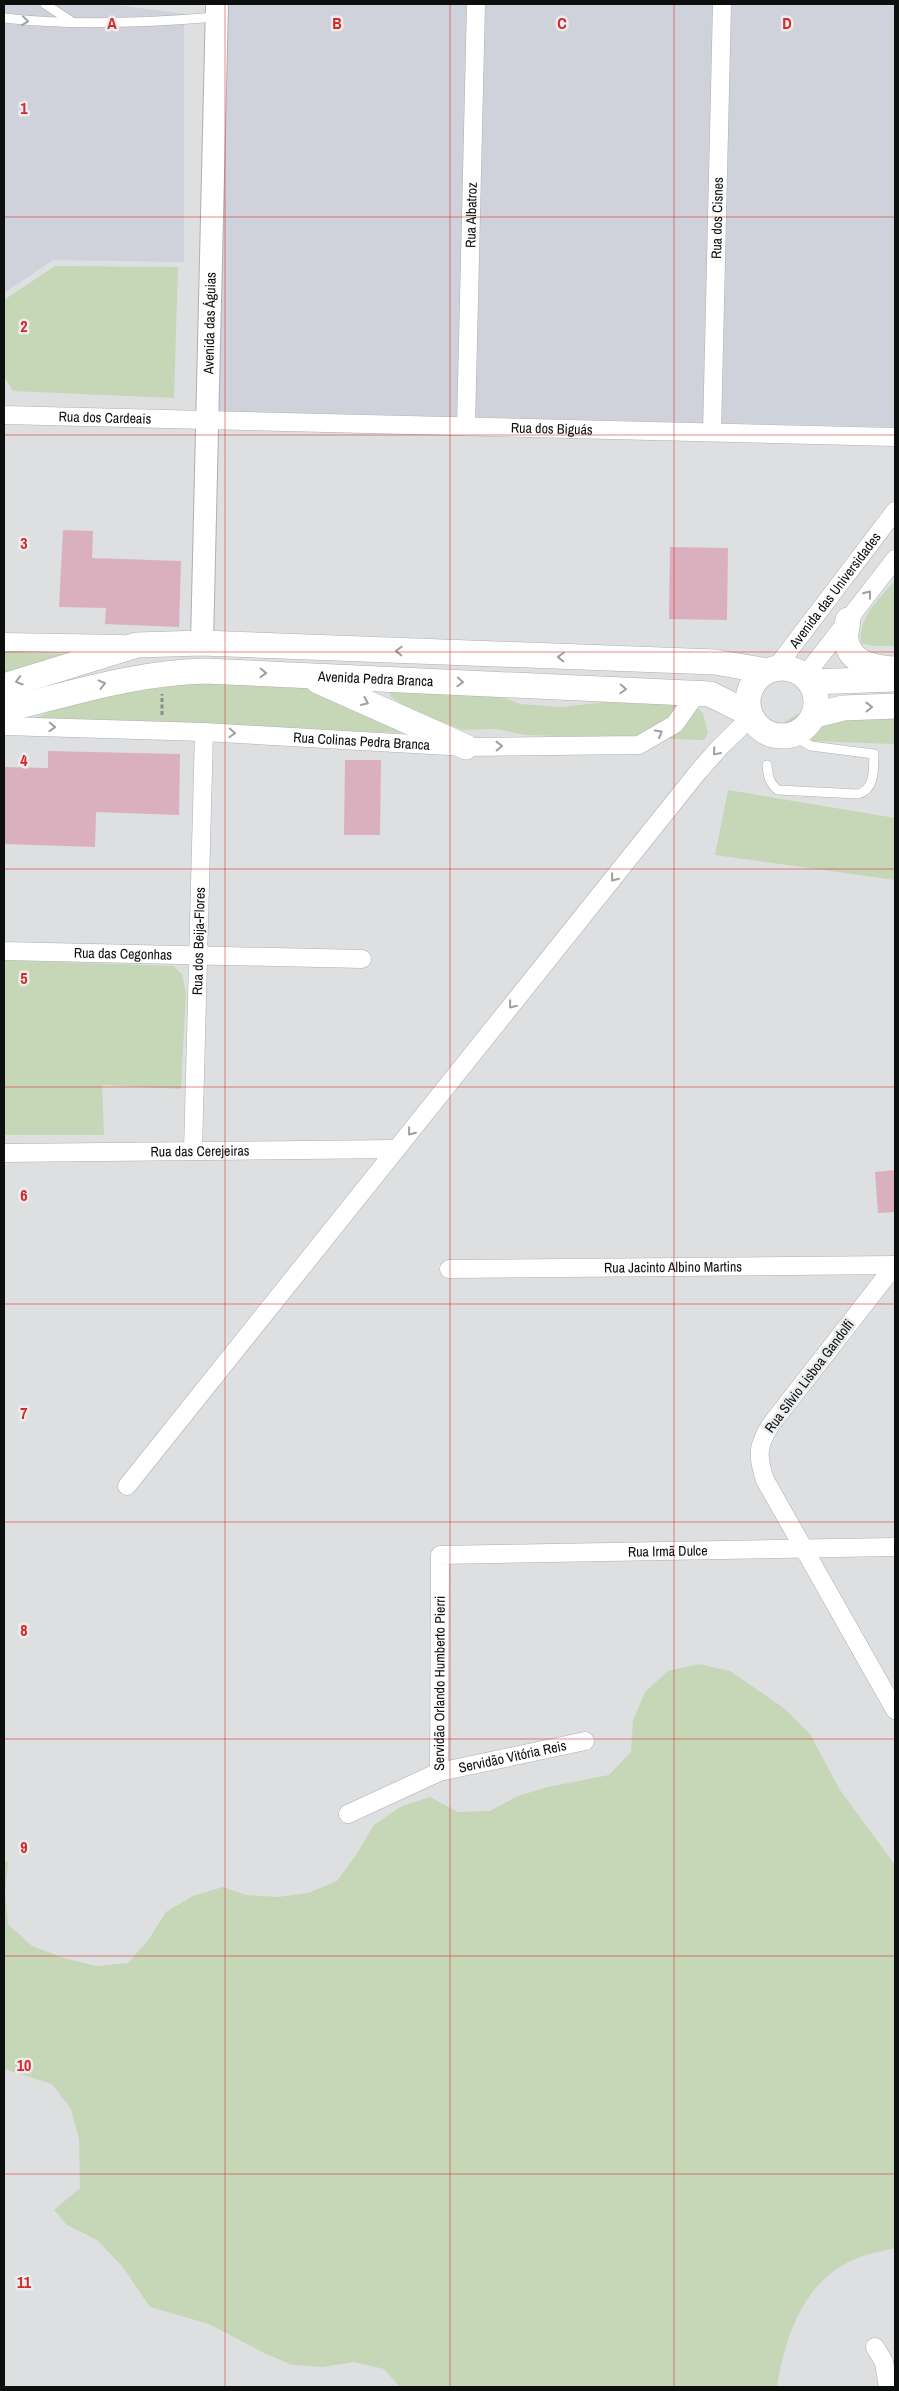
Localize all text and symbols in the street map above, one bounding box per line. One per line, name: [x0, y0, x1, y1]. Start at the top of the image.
text: A: [107, 12, 117, 34]
text: B: [332, 12, 342, 34]
text: C: [557, 12, 567, 34]
text: D: [782, 12, 792, 34]
one-way arrow: [21, 15, 29, 26]
text: 1: [20, 97, 28, 119]
street label: Rua dos Cisnes: [707, 177, 727, 259]
street label: Rua Albatroz: [461, 182, 481, 248]
street label: Avenida das Águias: [199, 272, 220, 375]
text: 2: [20, 315, 28, 337]
street label: Rua dos Cardeais: [58, 407, 152, 428]
street label: Rua dos Biguás: [511, 419, 593, 439]
street label: Avenida das Universidades: [784, 528, 885, 653]
text: 3: [20, 532, 28, 554]
one-way arrow: [862, 590, 871, 600]
one-way arrow: [395, 645, 403, 656]
one-way arrow: [557, 651, 565, 662]
street label: Avenida Pedra Branca: [317, 667, 434, 690]
one-way arrow: [260, 668, 267, 678]
one-way arrow: [15, 676, 23, 686]
one-way arrow: [457, 676, 465, 687]
one-way arrow: [97, 679, 106, 690]
one-way arrow: [619, 684, 627, 695]
one-way arrow: [360, 695, 369, 706]
one-way arrow: [866, 702, 873, 712]
one-way arrow: [49, 722, 57, 733]
one-way arrow: [229, 728, 237, 739]
street label: Rua Colinas Pedra Branca: [293, 728, 431, 754]
one-way arrow: [653, 729, 662, 739]
one-way arrow: [496, 741, 504, 751]
one-way arrow: [713, 746, 722, 755]
text: 4: [20, 749, 28, 771]
one-way arrow: [611, 872, 619, 881]
street label: Rua dos Beija-Flores: [188, 887, 209, 995]
street label: Rua das Cegonhas: [74, 944, 173, 964]
text: 5: [20, 967, 28, 989]
one-way arrow: [510, 999, 518, 1008]
one-way arrow: [408, 1126, 416, 1135]
street label: Rua das Cerejeiras: [150, 1141, 250, 1161]
text: 6: [20, 1184, 28, 1206]
street label: Rua Jacinto Albino Martins: [604, 1257, 742, 1277]
street label: Rua Sílvio Lisboa Gandolfi: [761, 1316, 857, 1436]
text: 7: [20, 1402, 28, 1424]
street label: Rua Irmã Dulce: [628, 1541, 708, 1561]
street label: Servidão Orlando Humberto Pierri: [430, 1596, 449, 1771]
text: 8: [20, 1619, 28, 1641]
street label: Servidão Vitória Reis: [457, 1736, 568, 1777]
text: 9: [20, 1836, 28, 1858]
text: 10: [17, 2054, 31, 2076]
text: 11: [17, 2271, 32, 2293]

